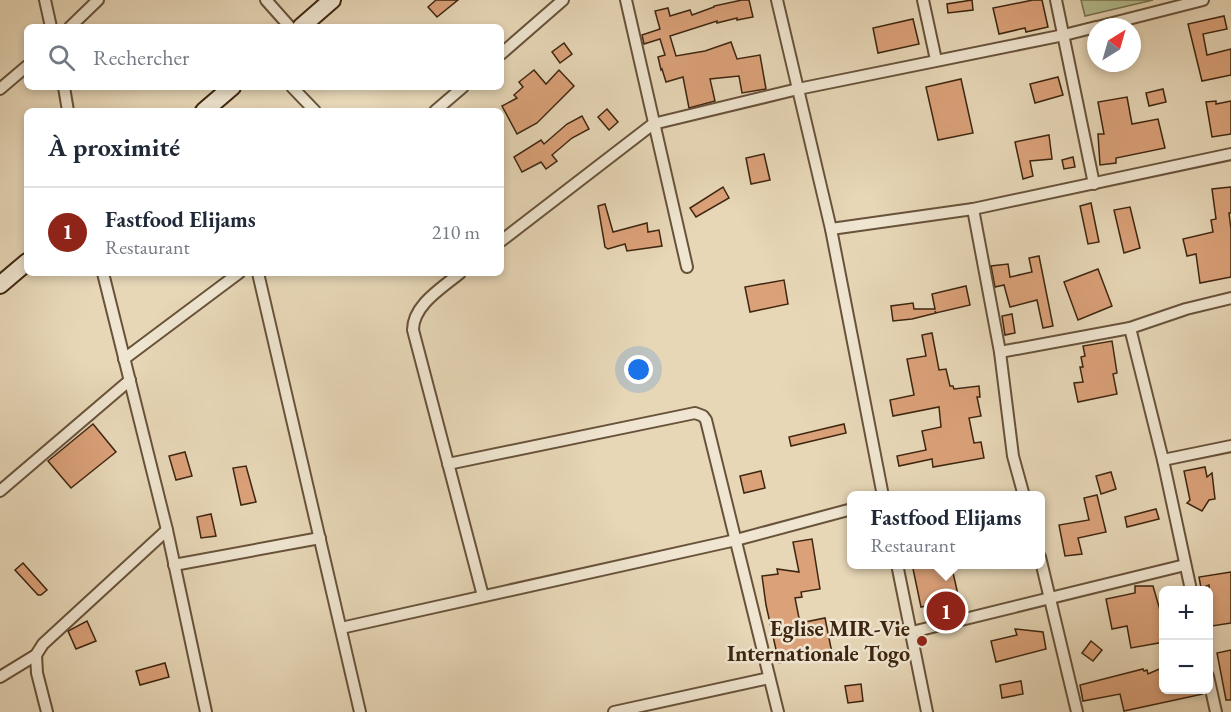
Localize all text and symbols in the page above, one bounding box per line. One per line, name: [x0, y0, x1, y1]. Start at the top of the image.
north arrow: [1087, 18, 1141, 72]
search box: [24, 24, 504, 90]
icon: search: [45, 41, 78, 74]
text: Rechercher: [93, 43, 189, 72]
text: À proximité: [48, 130, 180, 164]
text: Fastfood Elijams: [105, 205, 256, 234]
text: 1: [62, 219, 73, 245]
text: 210 m: [432, 219, 480, 245]
text: Restaurant: [105, 234, 190, 260]
your location: [624, 355, 653, 384]
popup: [847, 491, 1045, 569]
text: Fastfood Elijams: [871, 503, 1021, 532]
text: Restaurant: [871, 532, 955, 558]
map controls: [1159, 586, 1213, 694]
button: +: [1159, 586, 1213, 640]
pin: 1: [926, 588, 966, 634]
place label: Eglise MIR-Vie Internationale Togo: [727, 614, 910, 668]
marker: Eglise MIR-Vie Internationale Togo: [915, 634, 929, 648]
button: −: [1159, 640, 1213, 694]

